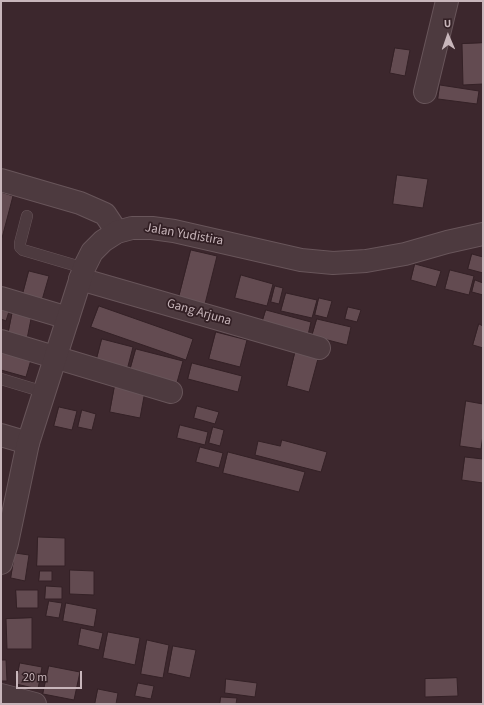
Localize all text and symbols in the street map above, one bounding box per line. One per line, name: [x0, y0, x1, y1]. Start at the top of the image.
north arrow: [428, 16, 468, 56]
text: U: [444, 16, 451, 31]
street label: Jalan Yudistira: [144, 220, 224, 250]
street label: Gang Arjuna: [165, 296, 233, 330]
scale bar: [18, 663, 84, 689]
text: 20 m: [23, 669, 47, 686]

